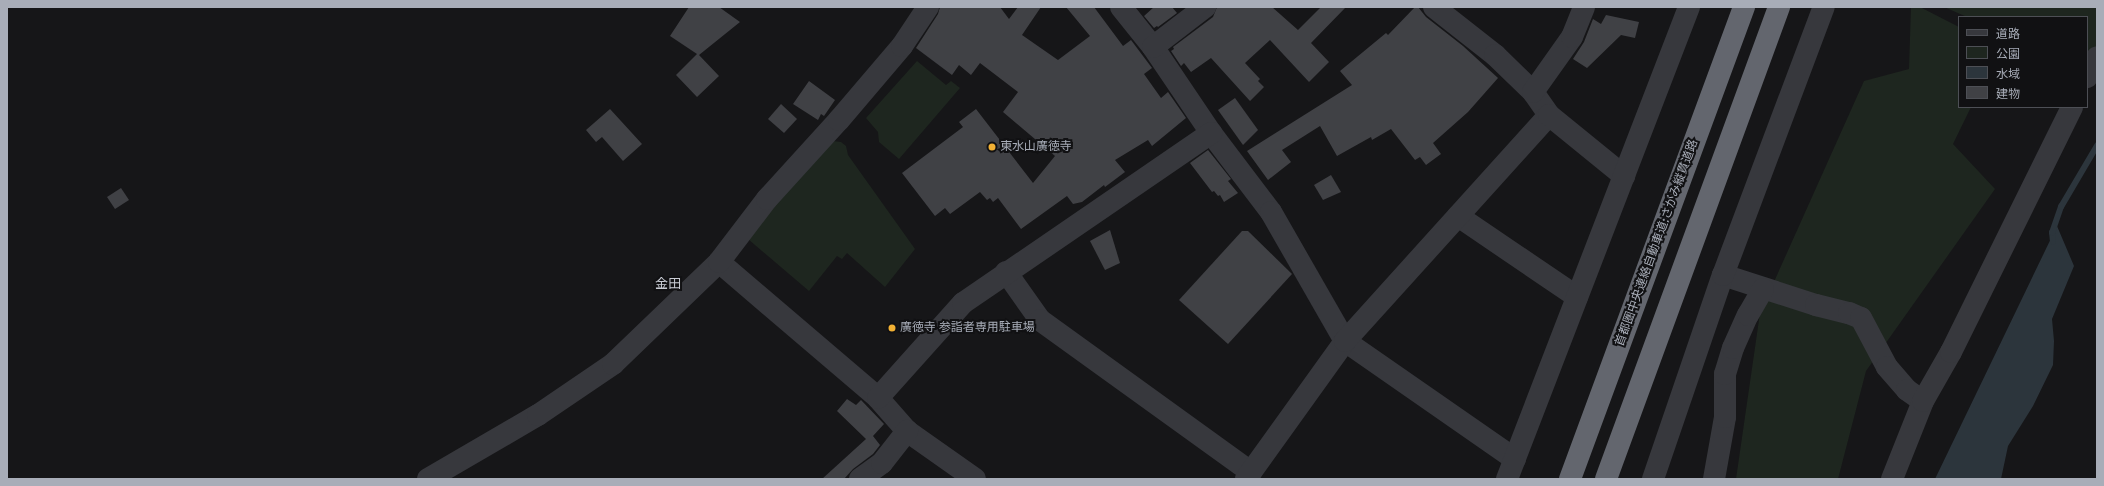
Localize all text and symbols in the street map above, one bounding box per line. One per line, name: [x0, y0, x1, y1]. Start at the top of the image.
legend: [1958, 16, 2088, 108]
text: 道路: [1996, 27, 2020, 41]
text: 公園: [1996, 47, 2020, 61]
text: 水域: [1996, 67, 2020, 81]
text: 建物: [1996, 87, 2020, 101]
street label: 首都圏中央連絡自動車道;さがみ縦貫道路: [1613, 138, 1701, 348]
place label: 東水山廣徳寺: [1000, 140, 1072, 154]
marker: 東水山廣徳寺: [987, 142, 997, 152]
district label: 金田: [655, 276, 681, 292]
place label: 廣徳寺 参詣者専用駐車場: [900, 321, 1035, 335]
marker: 廣徳寺 参詣者専用駐車場: [887, 323, 897, 333]

